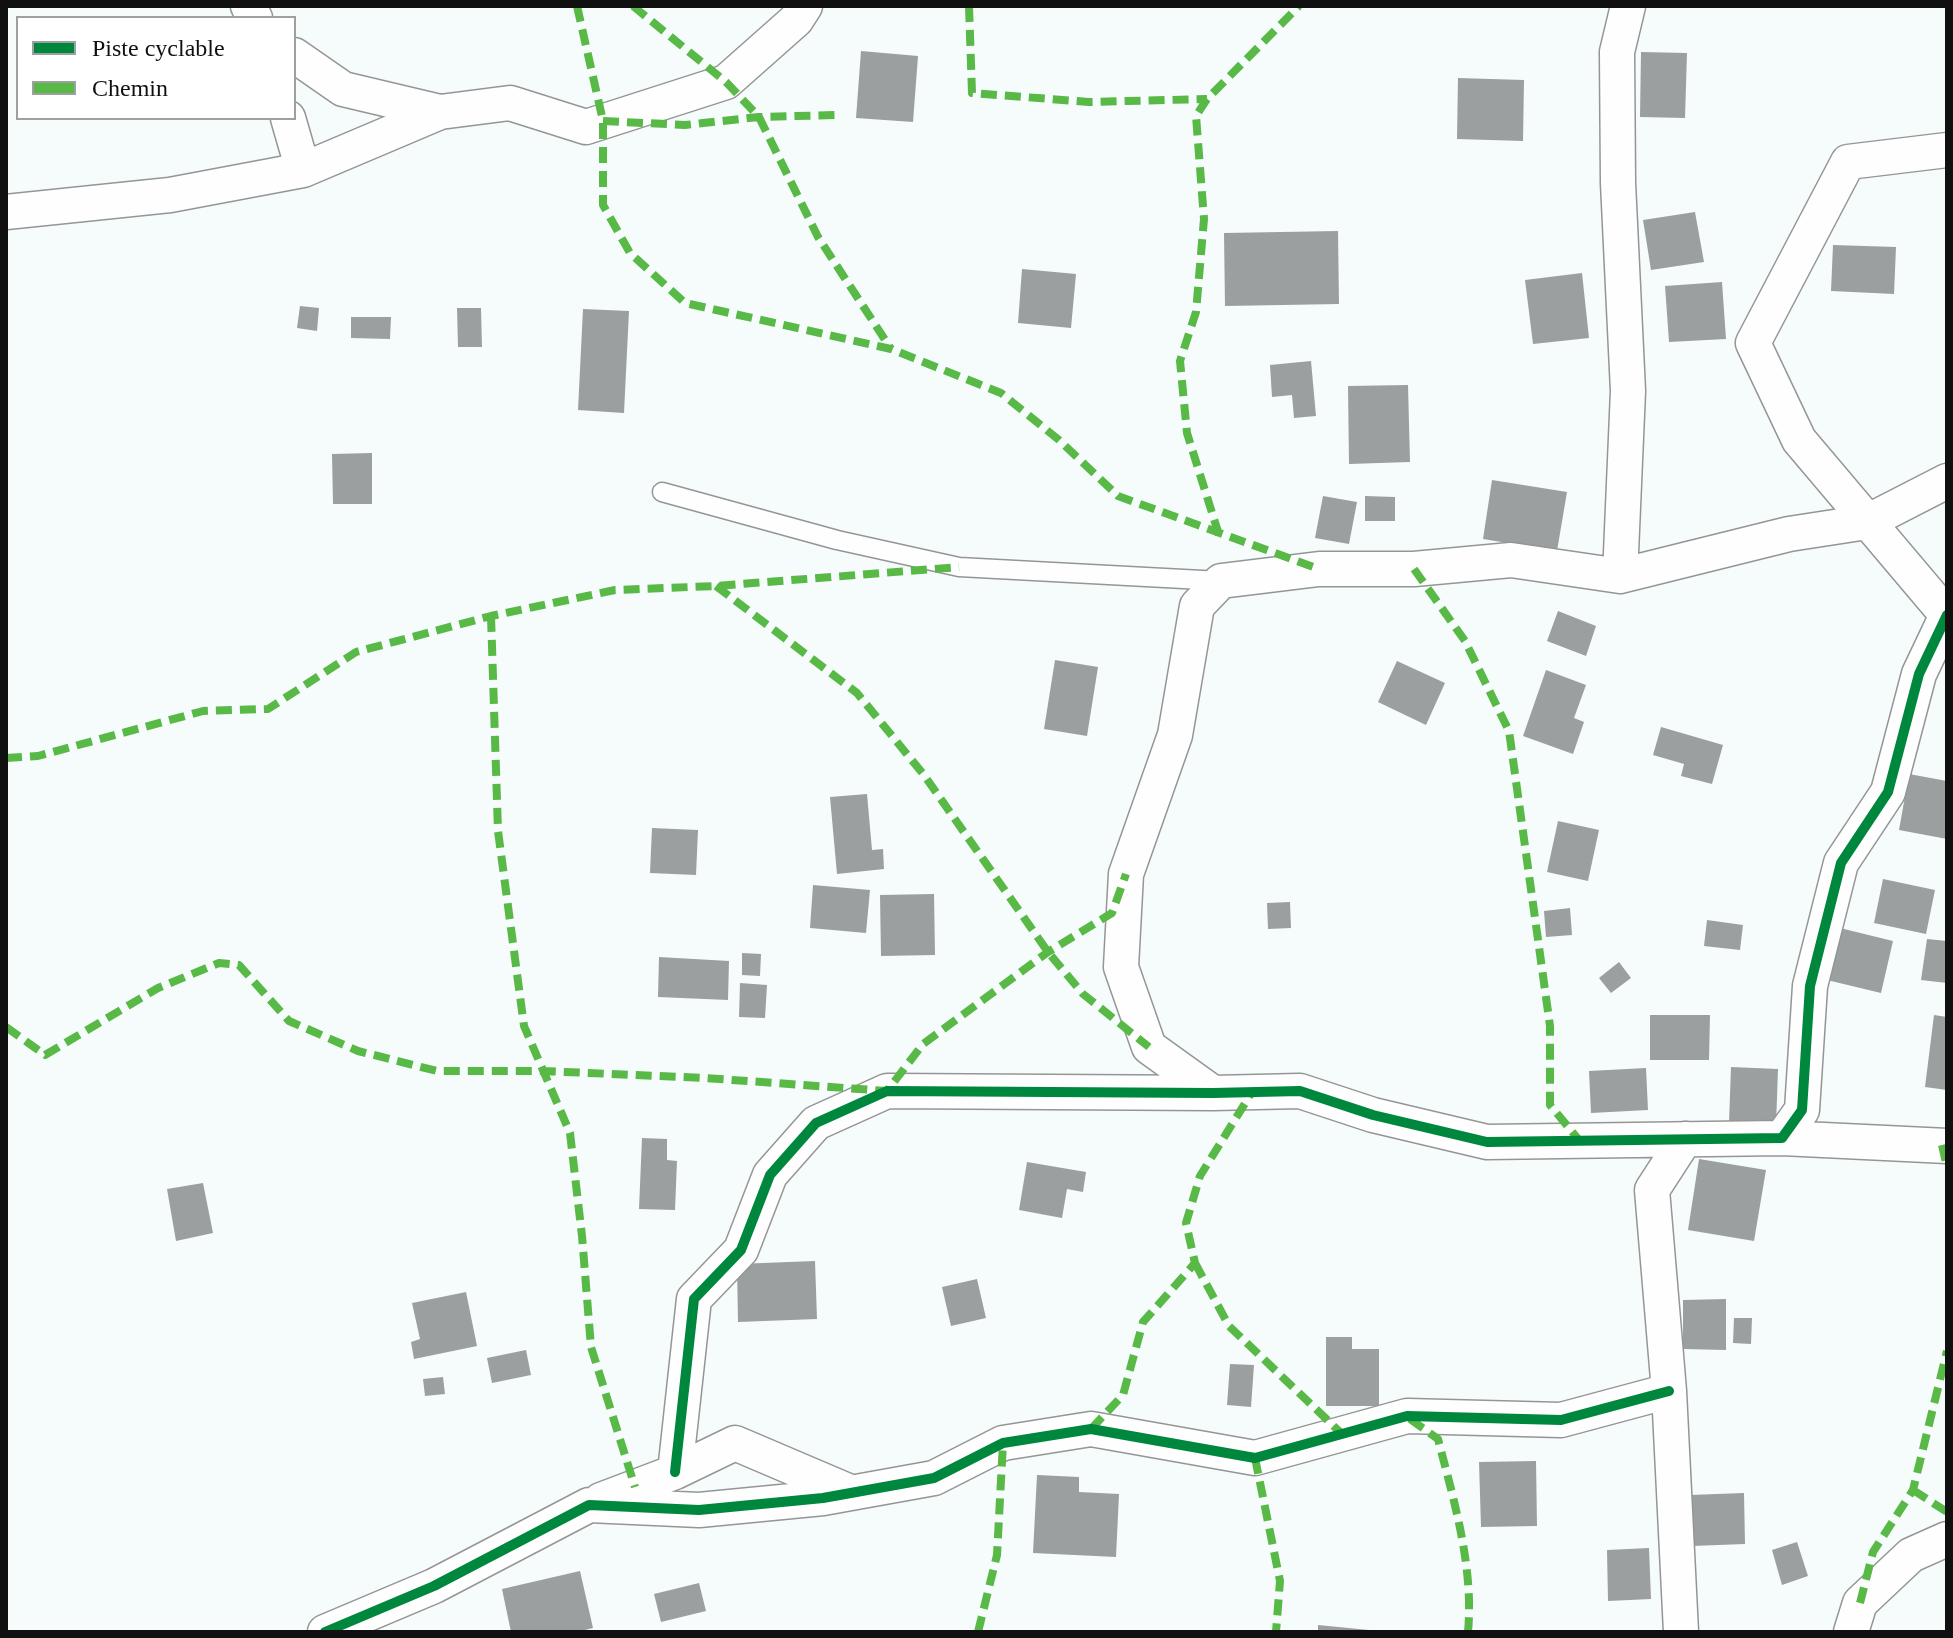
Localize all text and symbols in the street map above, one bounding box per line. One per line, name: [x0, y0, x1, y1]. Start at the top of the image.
legend: [16, 16, 296, 120]
text: Piste cyclable: [92, 35, 225, 61]
text: Chemin: [92, 75, 168, 101]

